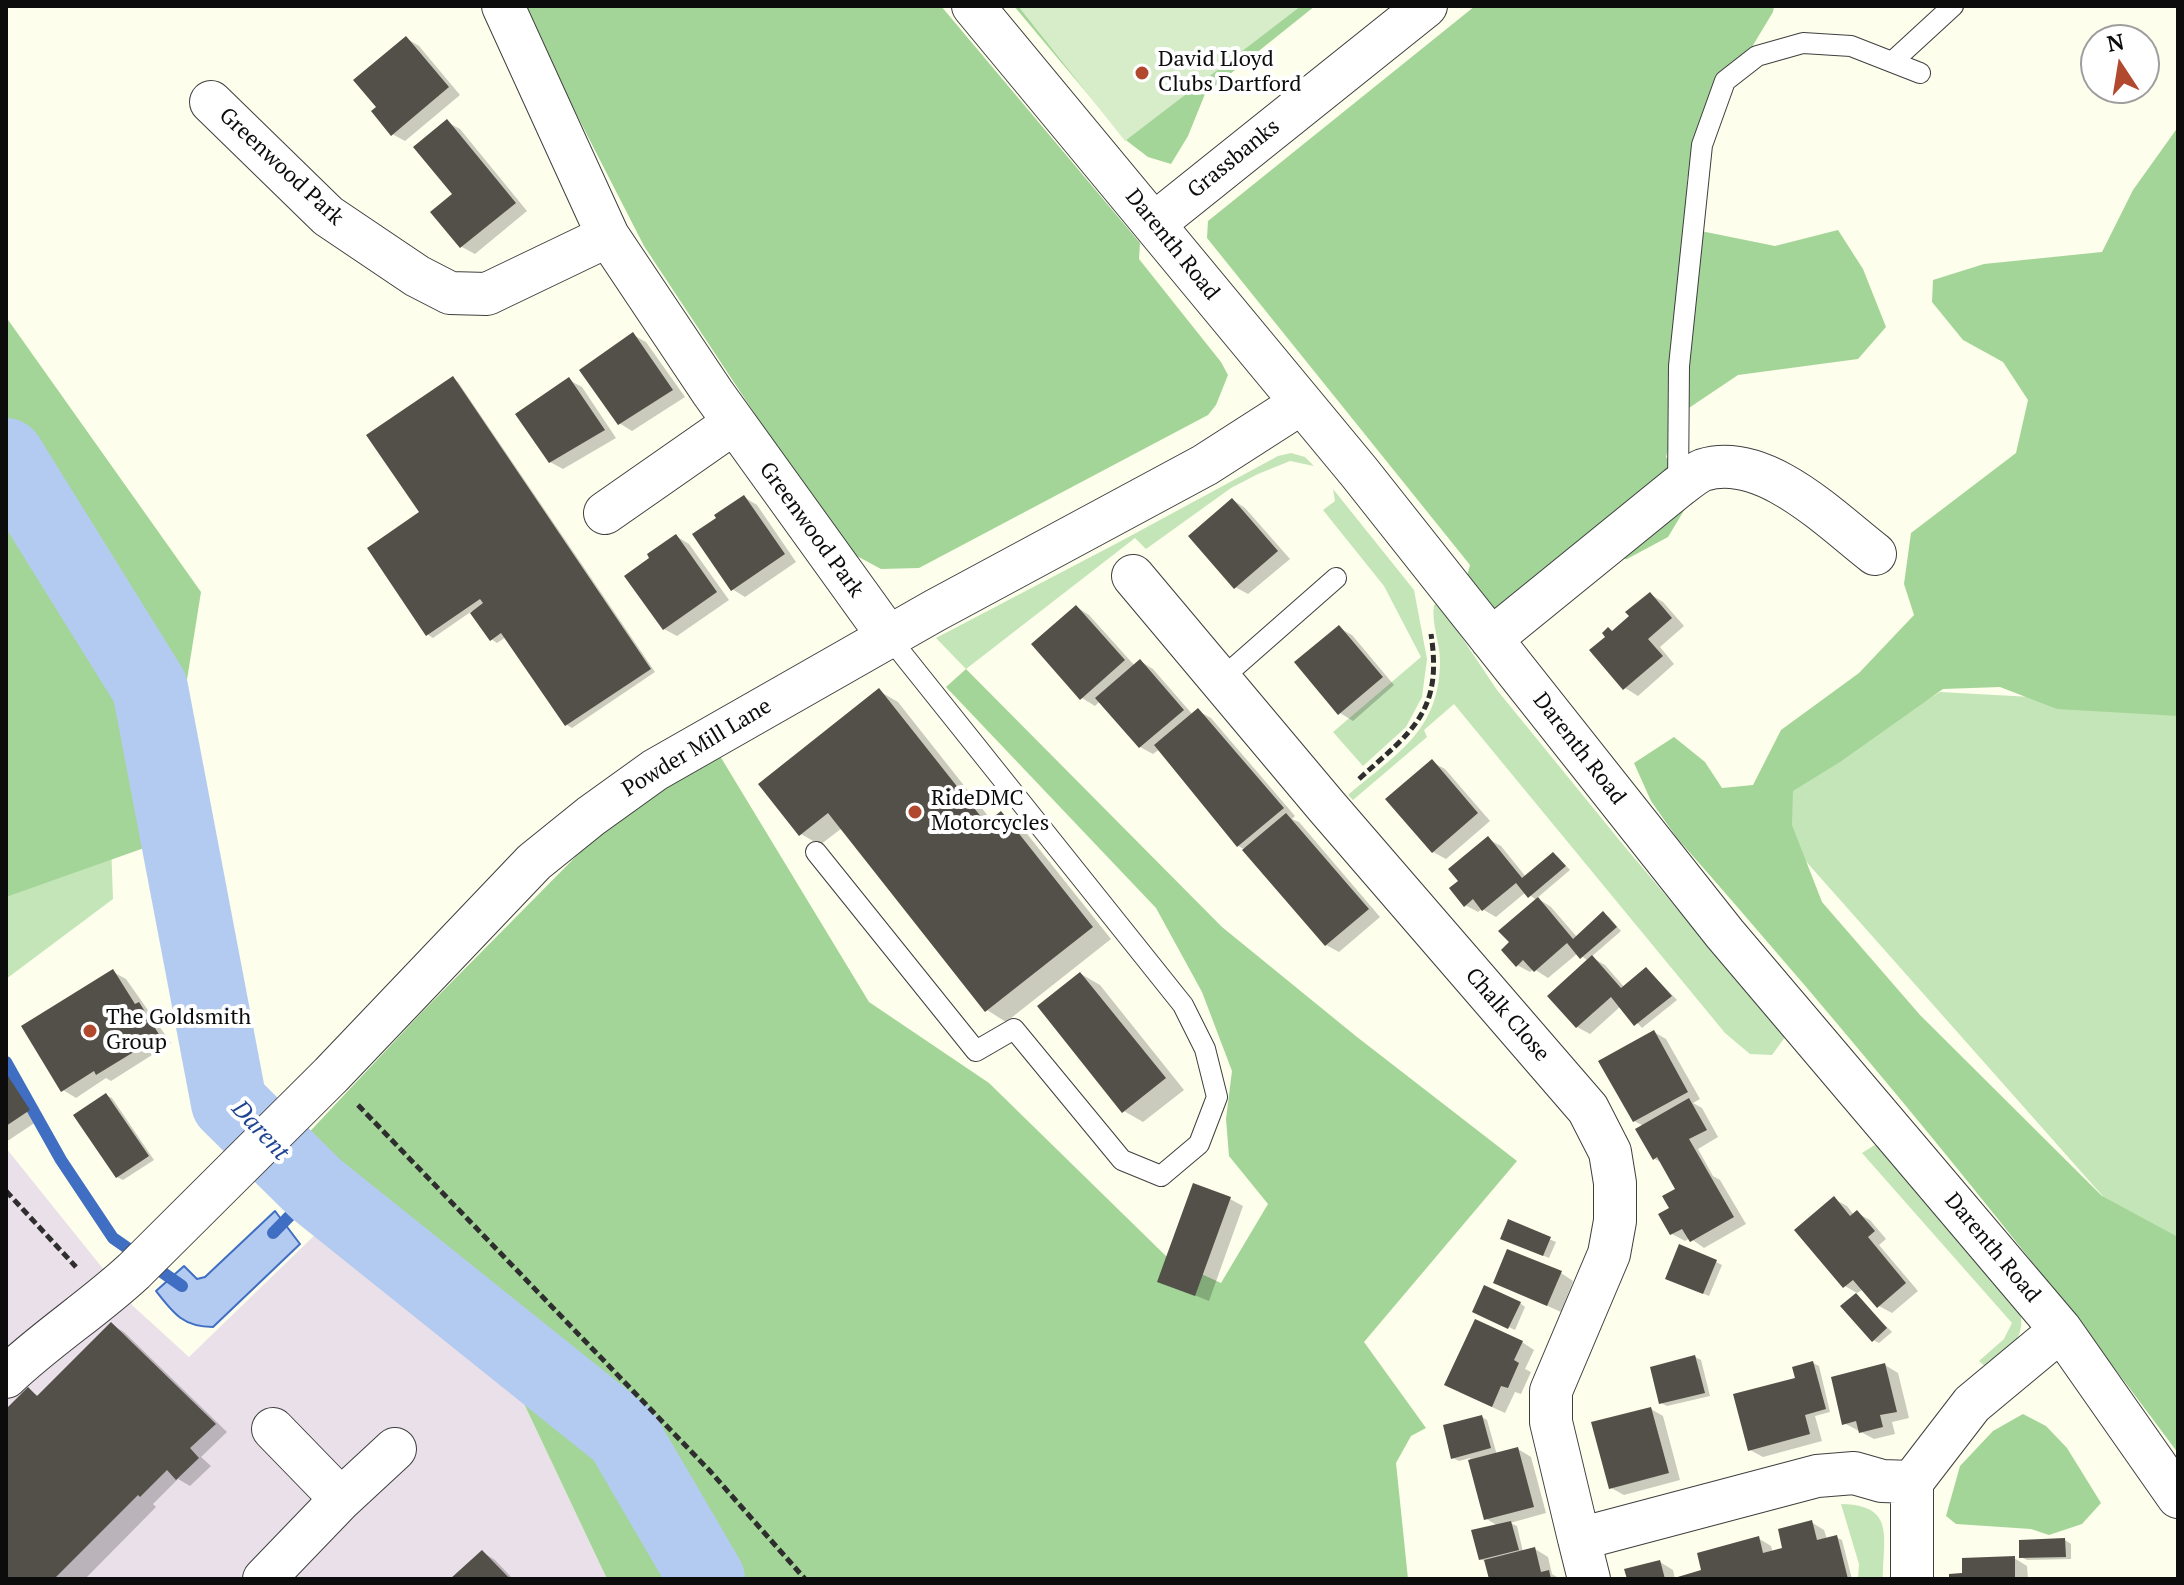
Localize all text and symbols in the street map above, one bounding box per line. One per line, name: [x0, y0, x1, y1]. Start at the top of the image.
north arrow: [2080, 24, 2160, 104]
text: N: [2104, 26, 2126, 58]
place label: David Lloyd Clubs Dartford: [1158, 47, 1302, 98]
marker: David Lloyd Clubs Dartford: [1133, 64, 1151, 82]
street label: Greenwood Park: [213, 103, 349, 231]
street label: Grassbanks: [1183, 114, 1285, 204]
street label: Darenth Road: [1119, 184, 1225, 306]
street label: Greenwood Park: [753, 457, 869, 603]
street label: Darenth Road: [1527, 688, 1631, 810]
street label: Powder Mill Lane: [618, 693, 776, 803]
place label: RideDMC Motorcycles: [931, 786, 1049, 838]
marker: RideDMC Motorcycles: [906, 803, 924, 821]
street label: Chalk Close: [1459, 963, 1555, 1067]
place label: The Goldsmith Group: [106, 1005, 251, 1056]
marker: The Goldsmith Group: [81, 1022, 99, 1040]
water label: Darent: [225, 1095, 295, 1167]
street label: Darenth Road: [1939, 1188, 2045, 1308]

